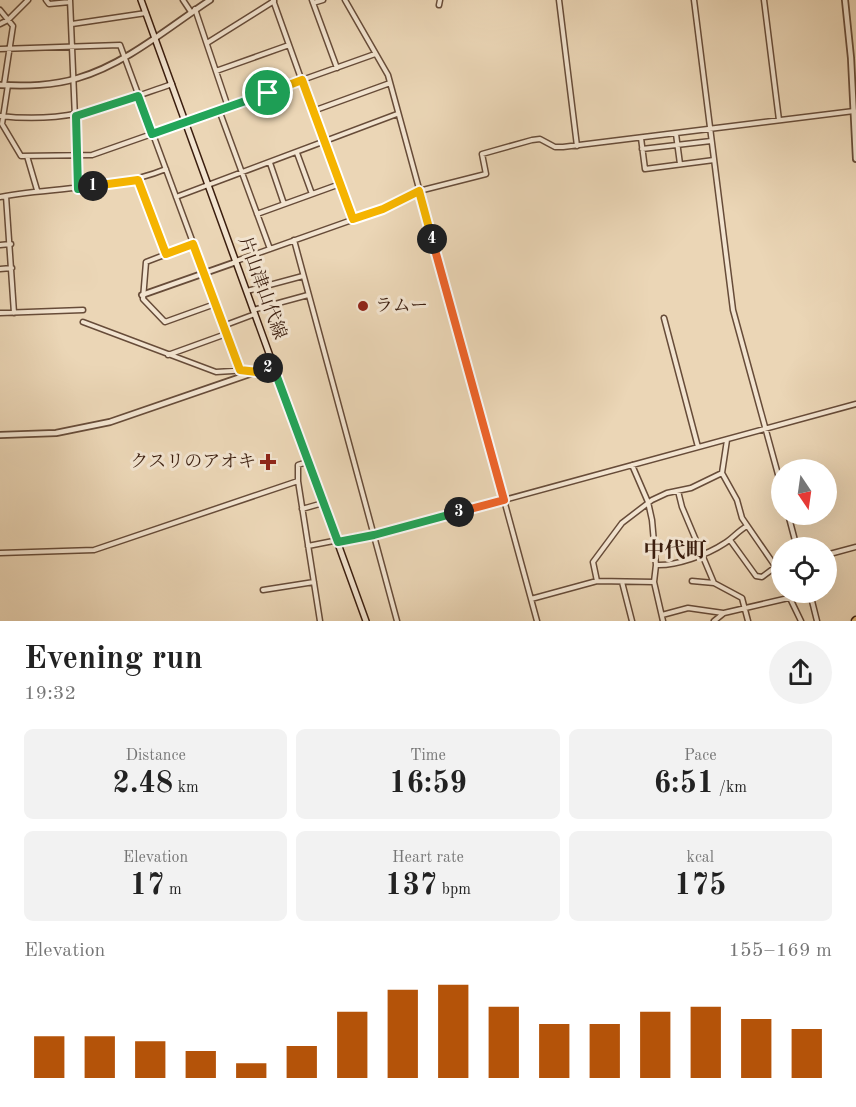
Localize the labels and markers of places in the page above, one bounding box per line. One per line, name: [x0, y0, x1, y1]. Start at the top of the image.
pin: [242, 67, 293, 118]
pin: 1: [78, 171, 108, 201]
pin: 4: [417, 224, 447, 254]
place label: ラムー: [375, 297, 428, 315]
marker: ラムー: [356, 299, 370, 313]
pin: 2: [253, 353, 283, 383]
place label: クスリのアオキ: [130, 453, 256, 471]
marker: クスリのアオキ: [261, 455, 275, 469]
pin: 3: [444, 497, 474, 527]

